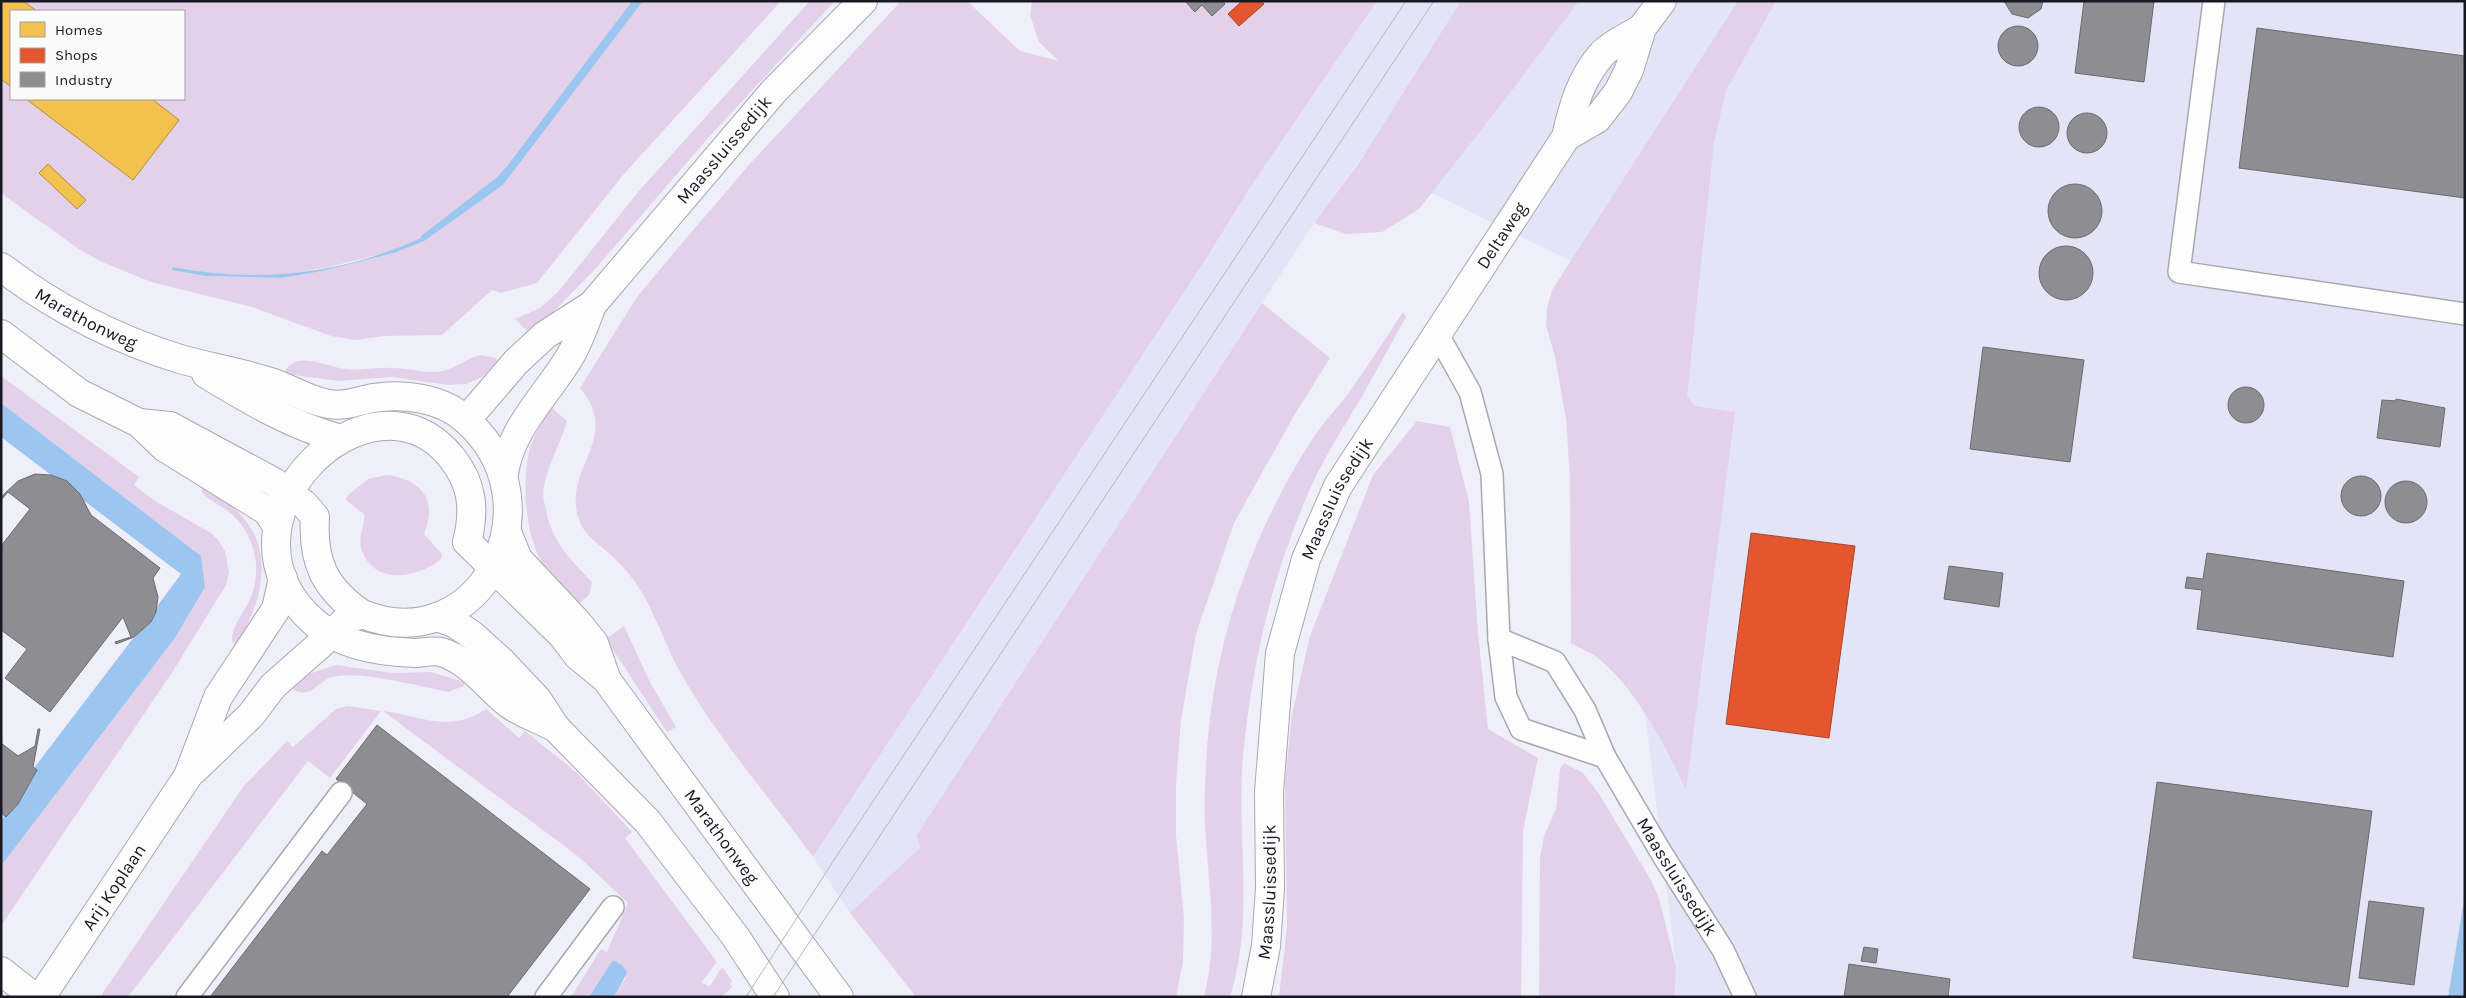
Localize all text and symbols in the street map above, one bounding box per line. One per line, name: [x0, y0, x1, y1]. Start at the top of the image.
legend: [10, 10, 185, 100]
text: Homes: [55, 21, 103, 39]
text: Shops: [55, 46, 98, 64]
text: Industry: [55, 71, 112, 89]
street label: Maassluissedijk: [672, 91, 776, 208]
street label: Deltaweg: [1472, 198, 1531, 273]
street label: Marathonweg: [31, 283, 141, 354]
street label: Maassluissedijk: [1296, 433, 1378, 563]
street label: Marathonweg: [679, 785, 764, 889]
street label: Maassluissedijk: [1632, 814, 1722, 940]
street label: Maassluissedijk: [1253, 824, 1281, 962]
street label: Arij Koplaan: [77, 840, 151, 935]

